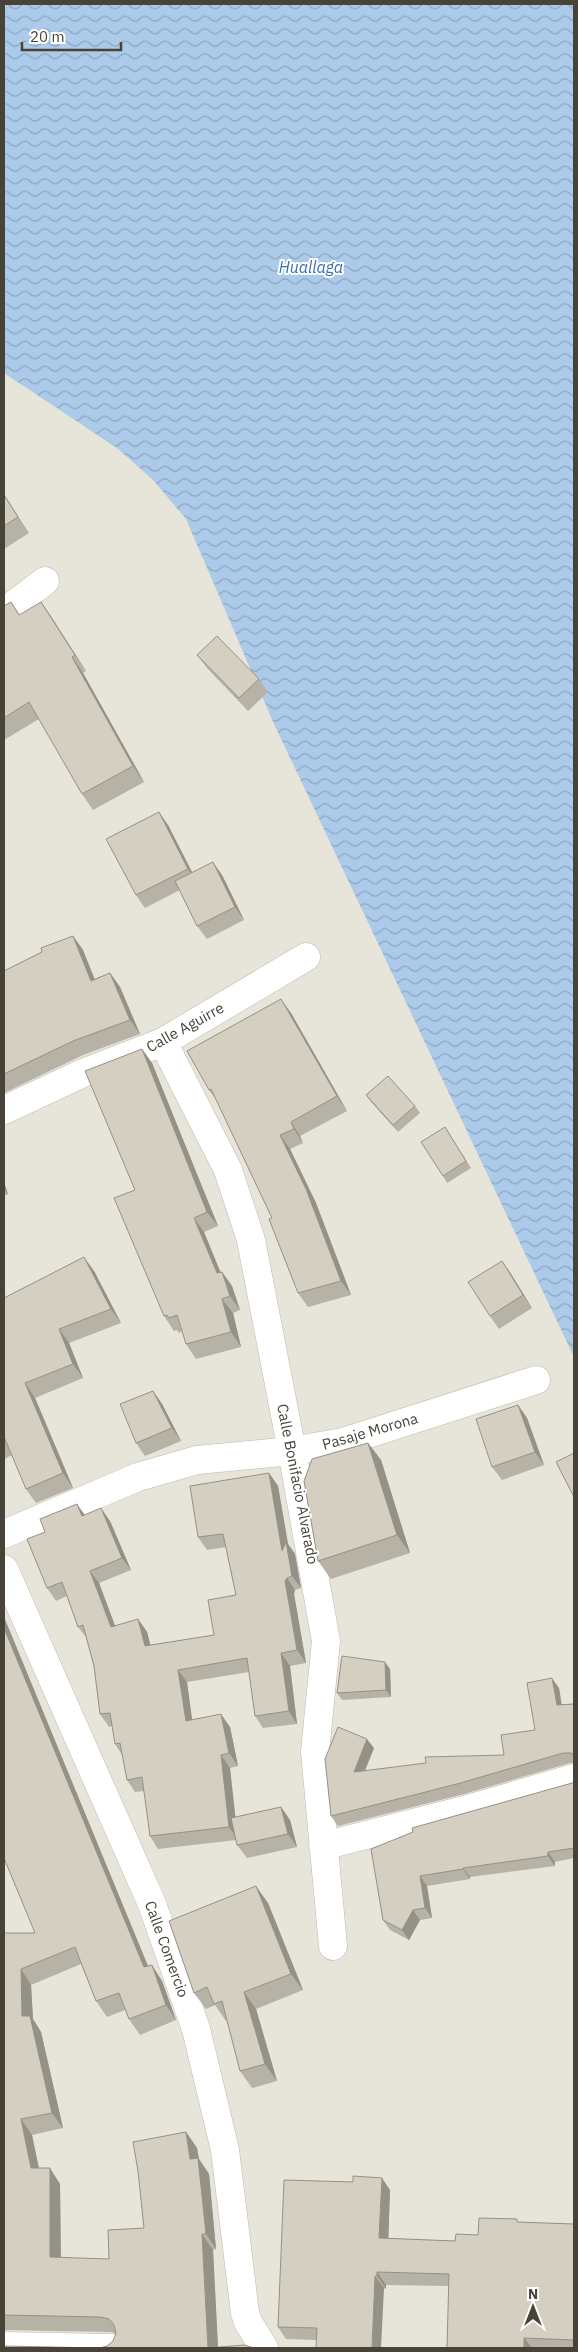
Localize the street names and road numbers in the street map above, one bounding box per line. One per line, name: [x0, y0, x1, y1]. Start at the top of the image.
street label: Calle Aguirre: [143, 998, 227, 1056]
street label: Calle Bonifacio Alvarado: [273, 1402, 323, 1566]
street label: Pasaje Morona: [320, 1408, 420, 1454]
street label: Calle Comercio: [141, 1898, 193, 2000]

